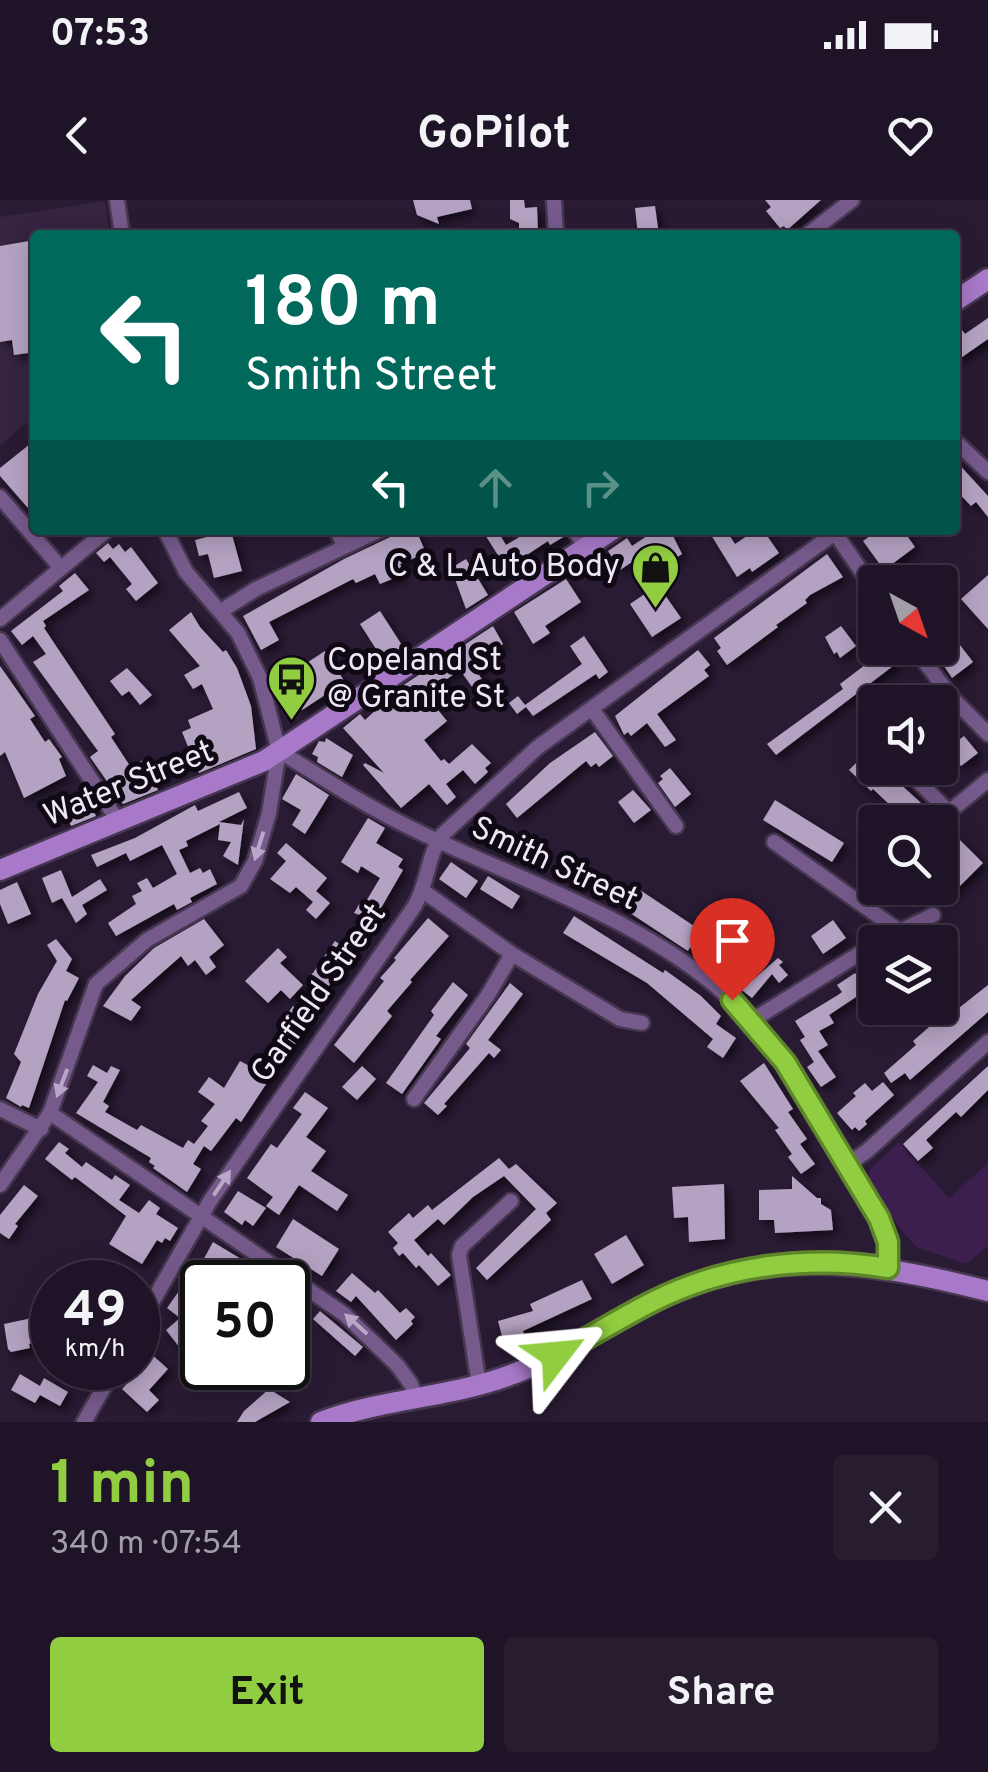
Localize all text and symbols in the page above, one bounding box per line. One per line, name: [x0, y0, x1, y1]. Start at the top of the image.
text: 07:53: [50, 11, 150, 60]
text: GoPilot: [417, 107, 571, 164]
icon: back: [50, 108, 105, 163]
icon: heart: [883, 108, 938, 163]
text: 180 m: [245, 262, 441, 351]
icon: left: [80, 270, 210, 400]
text: Smith Street: [245, 349, 497, 406]
icon: left: [363, 460, 418, 515]
icon: ahead: [468, 460, 523, 515]
icon: right: [573, 460, 628, 515]
shop icon: C & L Auto Body: [629, 542, 681, 610]
place label: C & L Auto Body: [388, 548, 620, 588]
north arrow: [858, 565, 958, 665]
map controls: [858, 565, 958, 1025]
place label: Copeland St @ Granite St: [327, 642, 505, 719]
bus stop icon: Copeland St @ Granite St: [266, 654, 318, 722]
button: sound: [858, 685, 958, 785]
street label: Water Street: [38, 733, 220, 837]
button: search: [858, 805, 958, 905]
street label: Smith Street: [464, 809, 644, 921]
one-way arrow: [251, 832, 266, 862]
street label: Garfield Street: [243, 897, 397, 1091]
pin: [690, 898, 775, 1001]
icon: arrive: [705, 913, 760, 968]
button: layers: [858, 925, 958, 1025]
one-way arrow: [54, 1068, 70, 1098]
one-way arrow: [212, 1169, 231, 1196]
speed limit sign: 50: [180, 1260, 310, 1390]
text: 49: [64, 1281, 126, 1344]
position arrow: [504, 1303, 608, 1407]
one-way arrow: [344, 1314, 369, 1336]
text: km/h: [65, 1334, 125, 1366]
text: 1 min: [50, 1449, 194, 1525]
button: close: [833, 1455, 938, 1560]
text: 340 m · 07:54: [50, 1525, 242, 1565]
button: Exit: [50, 1637, 484, 1752]
button: Share: [504, 1637, 938, 1752]

